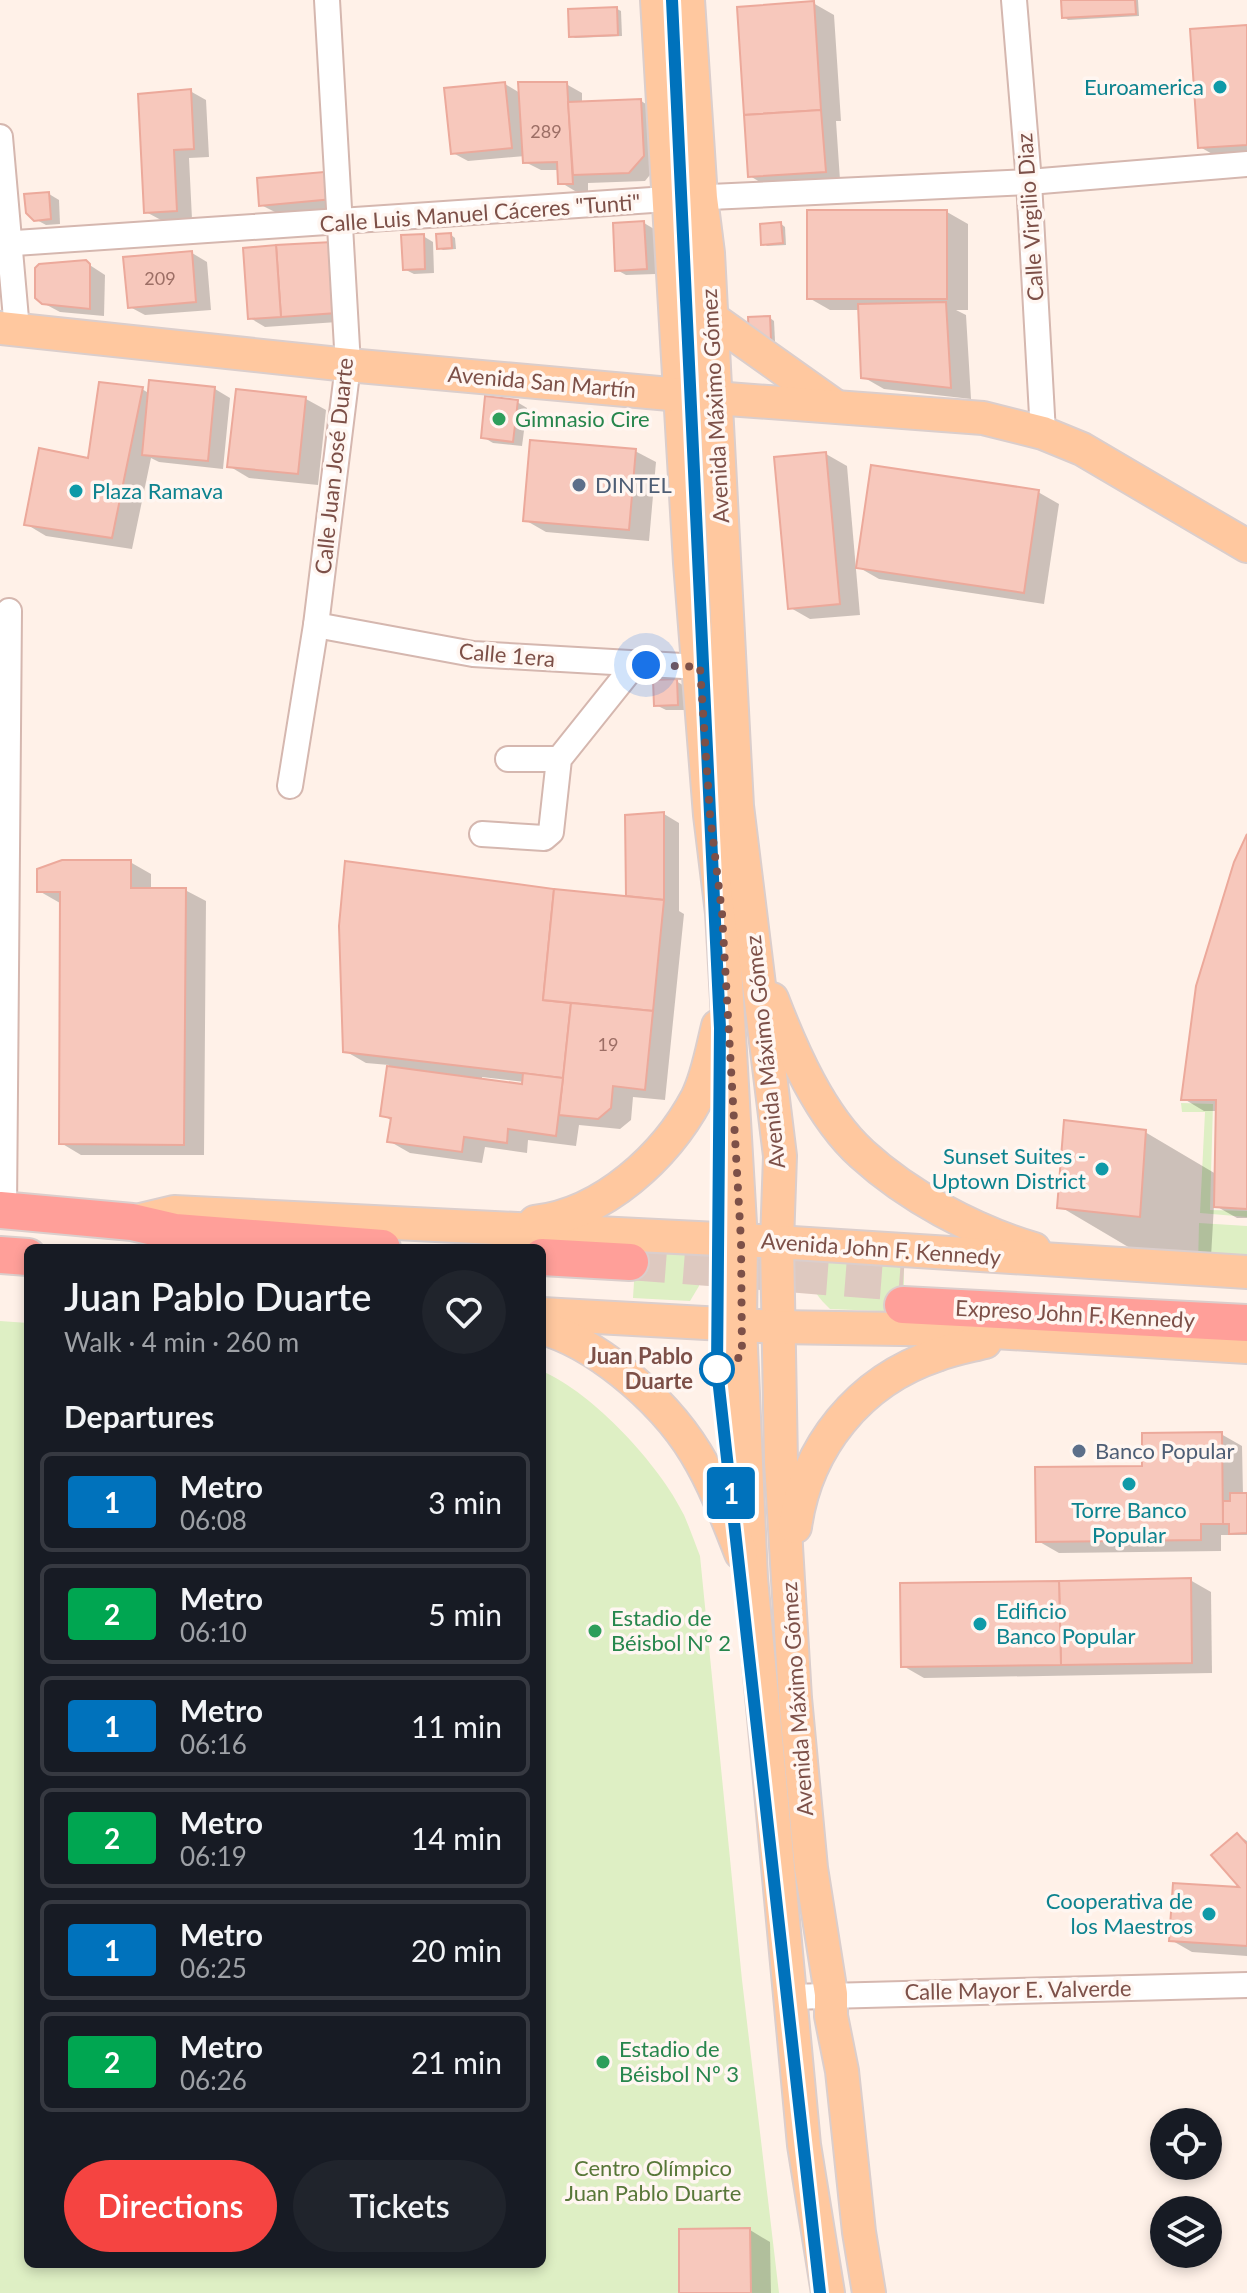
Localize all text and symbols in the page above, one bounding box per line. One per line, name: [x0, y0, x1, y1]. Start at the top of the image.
place label: Euroamerica: [1084, 73, 1204, 100]
marker: Euroamerica: [1211, 78, 1229, 96]
house number: 289: [530, 120, 562, 142]
street label: Calle Virgilio Diaz: [1010, 132, 1049, 302]
street label: Calle Luis Manuel Cáceres "Tunti": [319, 188, 641, 237]
house number: 209: [144, 267, 176, 289]
street label: Avenida Máximo Gómez: [695, 288, 734, 524]
street label: Calle Juan José Duarte: [309, 356, 358, 575]
street label: Avenida San Martín: [447, 360, 637, 403]
place label: Gimnasio Cire: [515, 405, 650, 432]
marker: Gimnasio Cire: [490, 410, 508, 428]
place label: DINTEL: [595, 471, 672, 498]
marker: DINTEL: [570, 476, 588, 494]
place label: Plaza Ramava: [92, 477, 223, 504]
marker: Plaza Ramava: [67, 482, 85, 500]
street label: Calle 1era: [458, 637, 556, 672]
your location: [626, 645, 666, 685]
street label: Avenida Máximo Gómez: [739, 934, 790, 1170]
house number: 19: [598, 1033, 618, 1055]
place label: Sunset Suites - Uptown District: [932, 1142, 1086, 1194]
marker: Sunset Suites - Uptown District: [1093, 1160, 1111, 1178]
street label: Avenida John F. Kennedy: [760, 1227, 1003, 1270]
button: heart: [422, 1270, 506, 1354]
text: Juan Pablo Duarte: [64, 1273, 371, 1319]
street label: Expreso John F. Kennedy: [954, 1294, 1196, 1333]
text: Walk · 4 min · 260 m: [64, 1326, 299, 1358]
place label: Juan Pablo Duarte: [587, 1342, 693, 1394]
marker: Juan Pablo Duarte: [700, 1352, 734, 1386]
text: Departures: [64, 1398, 214, 1434]
place label: Banco Popular: [1095, 1437, 1235, 1464]
marker: Banco Popular: [1070, 1442, 1088, 1460]
line badge: 1: [705, 1467, 757, 1519]
text: Metro: [180, 1468, 263, 1504]
marker: Torre Banco Popular: [1120, 1475, 1138, 1493]
text: 1: [723, 1476, 739, 1510]
text: 3 min: [428, 1484, 502, 1520]
text: 1: [104, 1485, 120, 1519]
place label: Torre Banco Popular: [1071, 1496, 1187, 1548]
text: 06:08: [180, 1504, 247, 1536]
text: Metro: [180, 1580, 263, 1616]
street label: Avenida Máximo Gómez: [775, 1581, 818, 1817]
text: 5 min: [428, 1596, 502, 1632]
text: 2: [104, 1597, 120, 1631]
place label: Edificio Banco Popular: [996, 1597, 1136, 1649]
place label: Estadio de Béisbol Nº 2: [611, 1604, 731, 1656]
marker: Edificio Banco Popular: [971, 1615, 989, 1633]
text: 06:10: [180, 1616, 247, 1648]
marker: Estadio de Béisbol Nº 2: [586, 1622, 604, 1640]
text: Metro: [180, 1692, 263, 1728]
text: 11 min: [411, 1708, 502, 1744]
text: 1: [104, 1709, 120, 1743]
text: 06:16: [180, 1728, 247, 1760]
text: Metro: [180, 1804, 263, 1840]
text: 14 min: [411, 1820, 502, 1856]
text: 2: [104, 1821, 120, 1855]
text: 06:19: [180, 1840, 247, 1872]
place label: Cooperativa de los Maestros: [1046, 1887, 1193, 1939]
marker: Cooperativa de los Maestros: [1200, 1905, 1218, 1923]
text: Metro: [180, 1916, 263, 1952]
text: 20 min: [411, 1932, 502, 1968]
text: 1: [104, 1933, 120, 1967]
text: 06:25: [180, 1952, 247, 1984]
street label: Calle Mayor E. Valverde: [904, 1974, 1132, 2005]
text: Metro: [180, 2028, 263, 2064]
place label: Estadio de Béisbol Nº 3: [619, 2035, 739, 2087]
text: 21 min: [411, 2044, 502, 2080]
text: 2: [104, 2045, 120, 2079]
marker: Estadio de Béisbol Nº 3: [594, 2053, 612, 2071]
text: 06:26: [180, 2064, 247, 2096]
map controls: [1150, 2108, 1222, 2268]
button: locate: [1150, 2108, 1222, 2180]
park label: Centro Olímpico Juan Pablo Duarte: [565, 2154, 741, 2206]
button: Directions: [64, 2160, 277, 2252]
button: Tickets: [293, 2160, 506, 2252]
button: layers: [1150, 2196, 1222, 2268]

